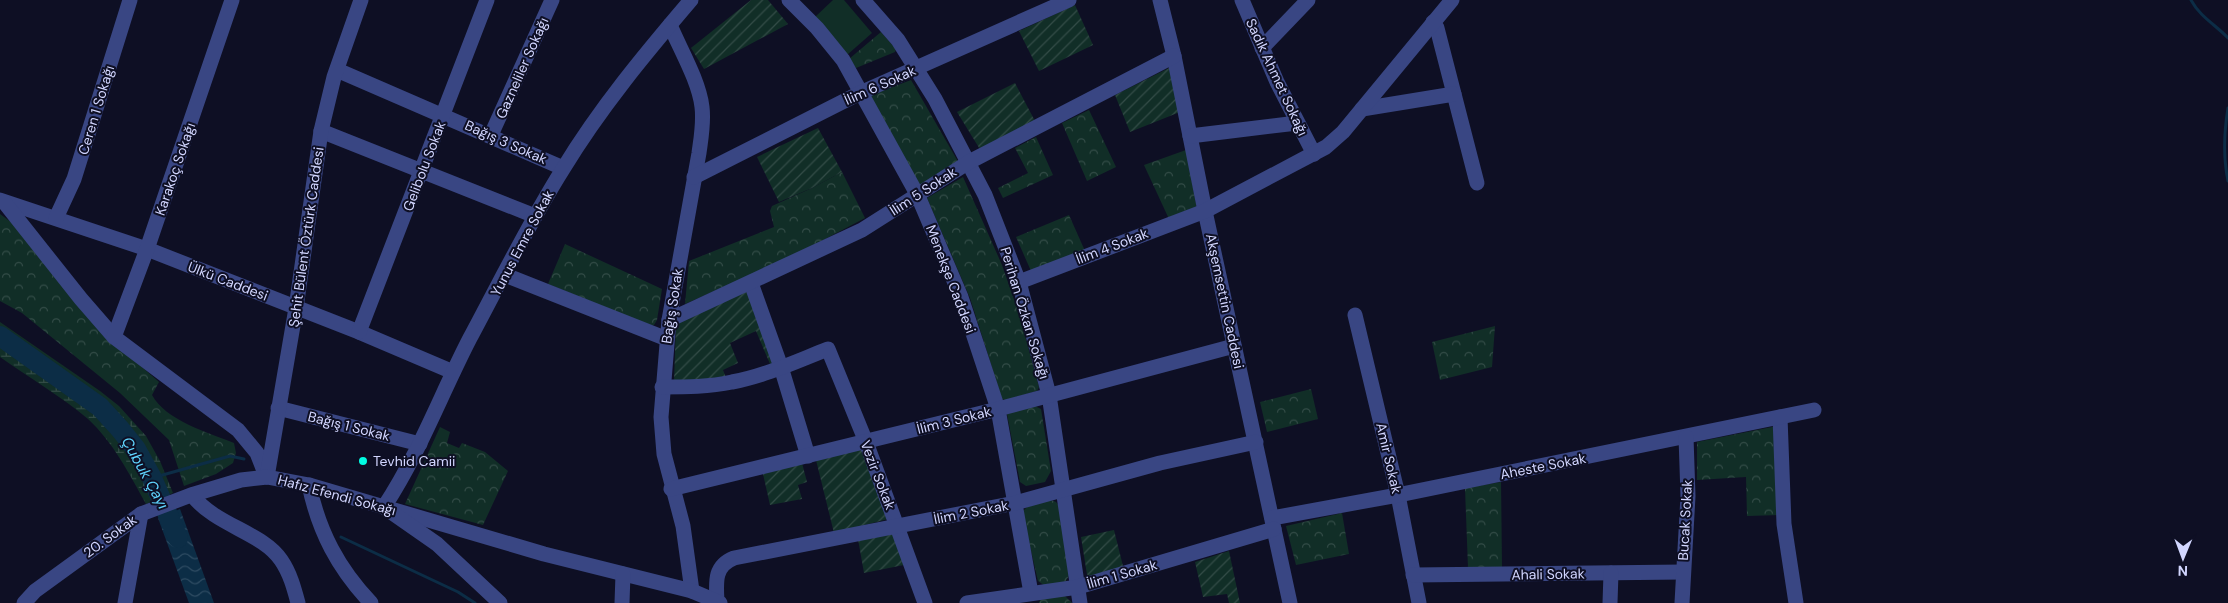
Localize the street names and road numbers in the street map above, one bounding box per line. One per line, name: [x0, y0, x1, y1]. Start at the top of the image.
street label: Gazneliler Sokağı: [492, 15, 552, 121]
street label: Sadık Ahmet Sokağı: [1242, 16, 1312, 138]
street label: İlim 6 Sokak: [841, 61, 919, 109]
street label: Ceren 1 Sokağı: [74, 63, 118, 157]
street label: Bağış 3 Sokak: [462, 116, 550, 168]
street label: Gelibolu Sokak: [399, 118, 449, 214]
street label: Karakoç Sokağı: [151, 120, 199, 218]
street label: Şehit Bülent Öztürk Caddesi: [284, 146, 328, 328]
street label: İlim 5 Sokak: [886, 163, 960, 219]
street label: Yunus Emre Sokak: [486, 187, 558, 299]
street label: Menekşe Caddesi: [922, 222, 980, 336]
street label: İlim 4 Sokak: [1073, 224, 1151, 268]
street label: Akşemsettin Caddesi: [1202, 232, 1248, 370]
street label: Perihan Özkan Sokağı: [996, 245, 1054, 381]
street label: Ülkü Caddesi: [185, 257, 271, 305]
street label: Bağış Sokak: [657, 267, 687, 345]
street label: İlim 3 Sokak: [915, 402, 993, 438]
street label: Bağış 1 Sokak: [306, 407, 392, 445]
street label: Amir Sokak: [1372, 421, 1406, 495]
street label: Vezir Sokak: [856, 438, 900, 512]
street label: Aheste Sokak: [1499, 449, 1587, 483]
street label: Hafız Efendi Sokağı: [276, 471, 398, 519]
street label: Bucak Sokak: [1674, 479, 1696, 561]
street label: İlim 2 Sokak: [932, 496, 1010, 528]
street label: 20. Sokak: [80, 511, 140, 561]
street label: İlim 1 Sokak: [1085, 555, 1159, 593]
street label: Ahali Sokak: [1511, 564, 1585, 584]

